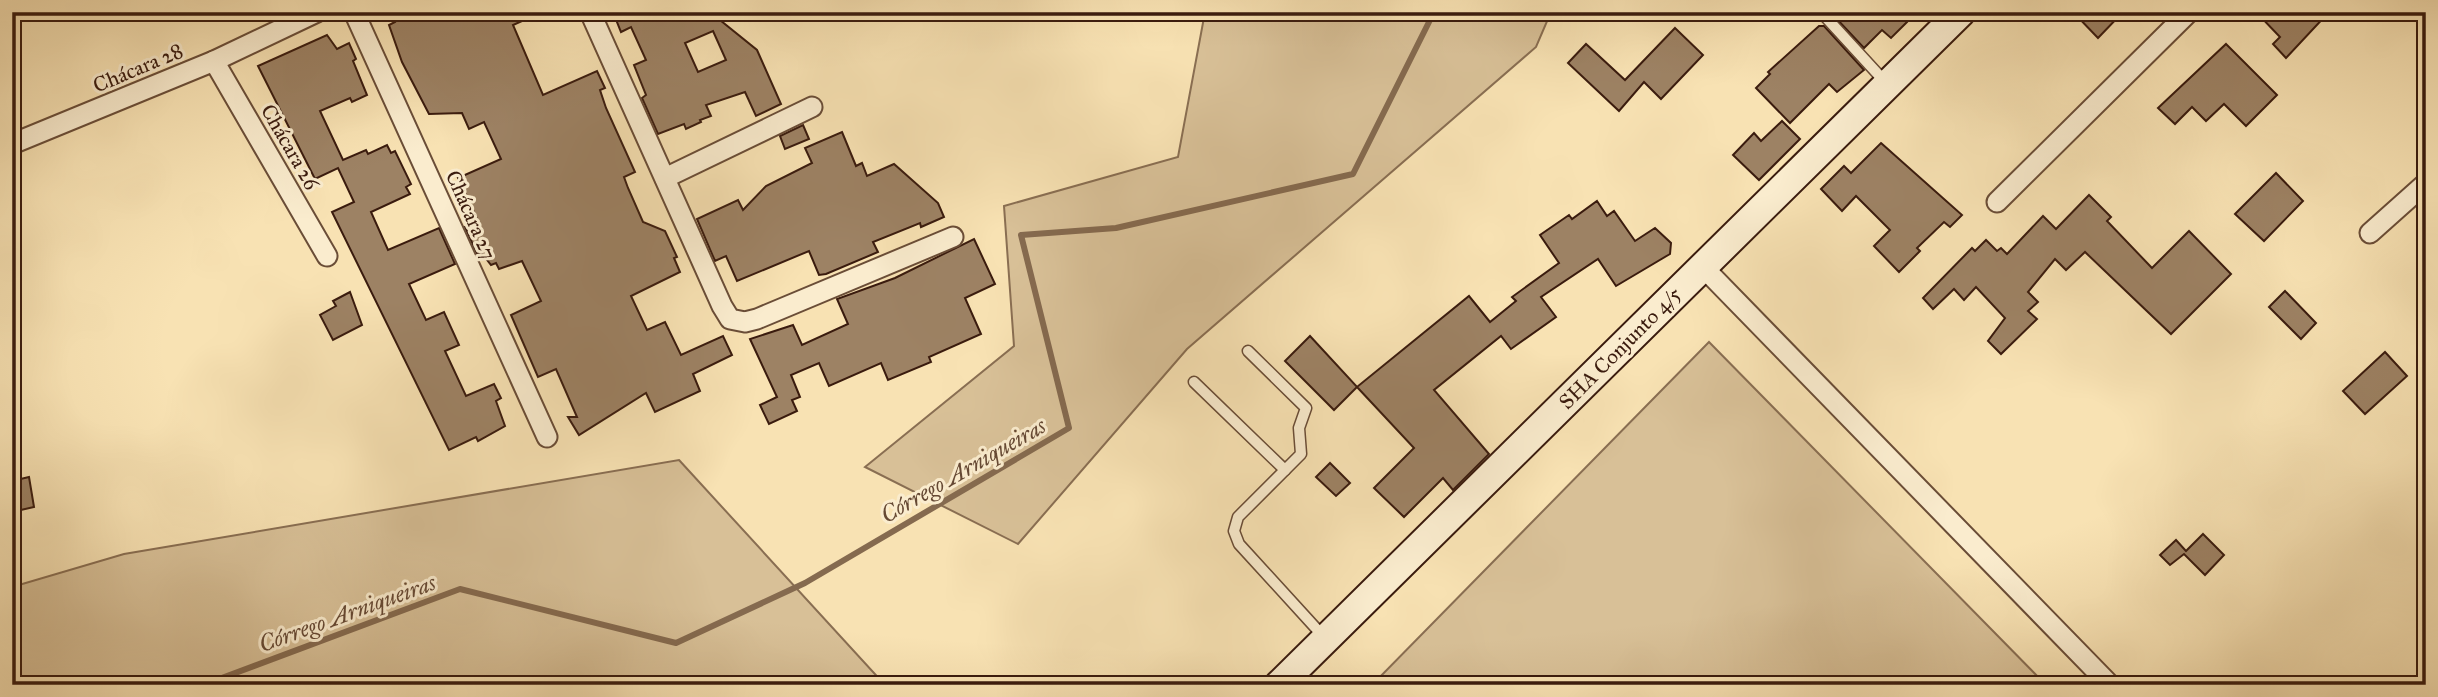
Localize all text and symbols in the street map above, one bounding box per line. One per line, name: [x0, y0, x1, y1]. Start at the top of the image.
street label: Chácara 28: [89, 37, 187, 99]
street label: Chácara 26: [255, 99, 326, 196]
street label: Chácara 27: [440, 166, 502, 264]
street label: SHA Conjunto 4/5: [1553, 281, 1687, 415]
water label: Córrego Arniqueiras: [875, 411, 1051, 529]
water label: Córrego Arniqueiras: [255, 568, 440, 658]

